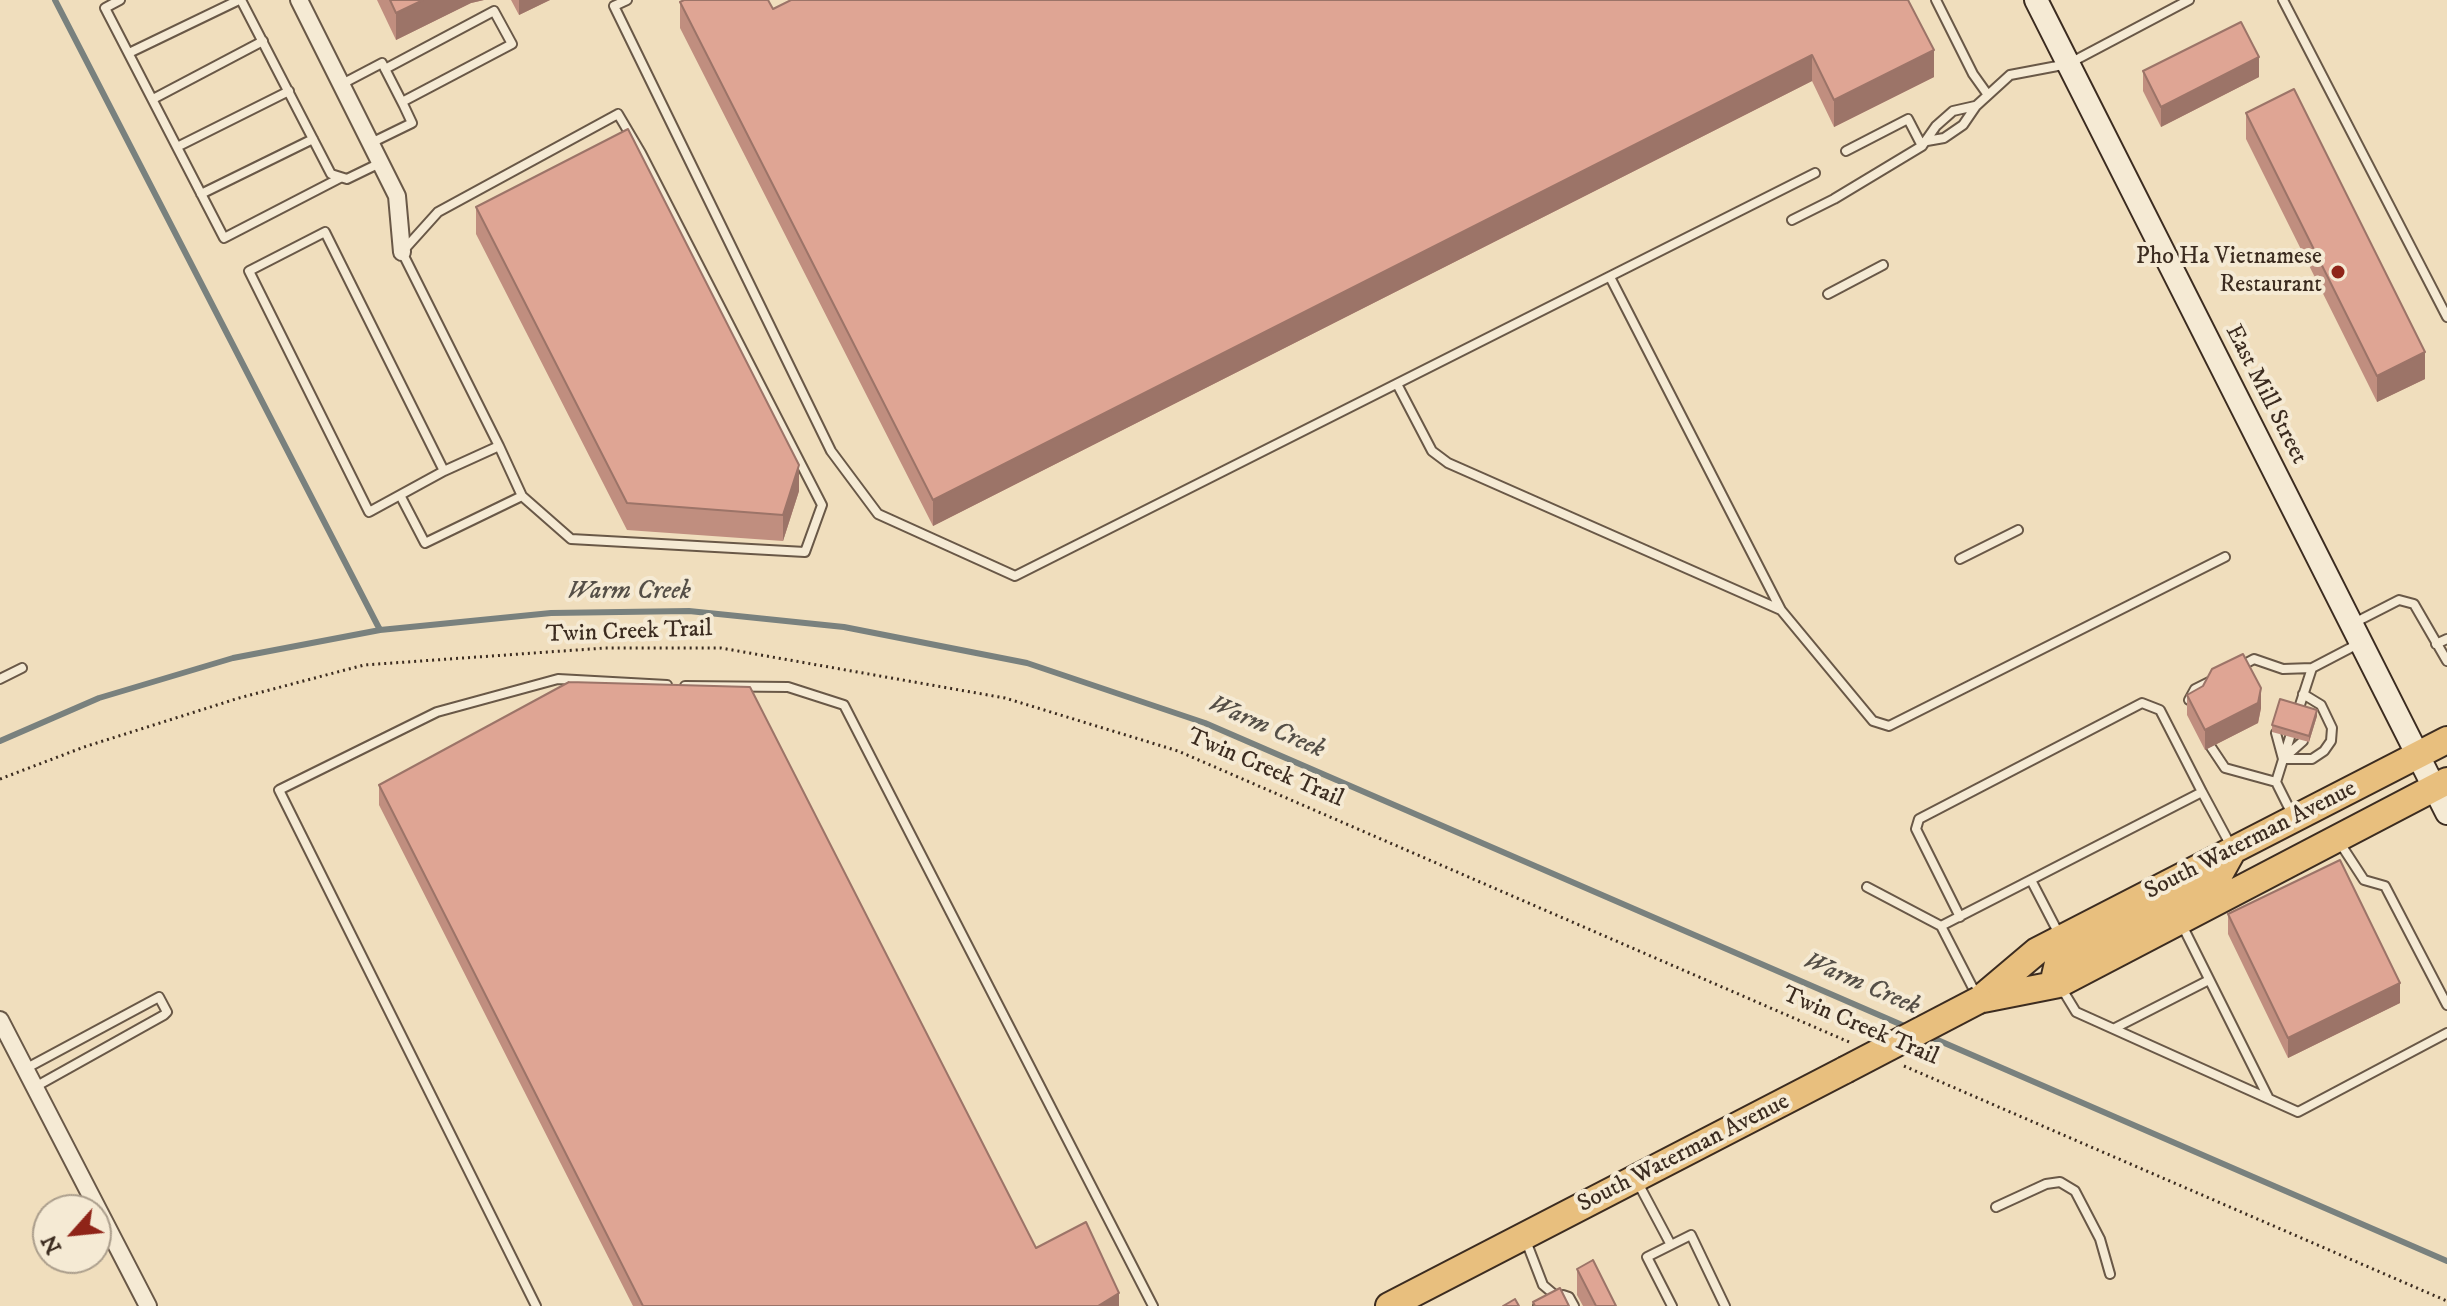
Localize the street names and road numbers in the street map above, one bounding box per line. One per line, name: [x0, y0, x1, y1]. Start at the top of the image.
street label: East Mill Street: [2218, 321, 2312, 469]
street label: Twin Creek Trail: [545, 616, 713, 650]
street label: Twin Creek Trail: [1183, 723, 1347, 815]
street label: South Waterman Avenue: [2140, 775, 2362, 907]
street label: Twin Creek Trail: [1778, 981, 1942, 1073]
street label: South Waterman Avenue: [1573, 1088, 1795, 1220]

